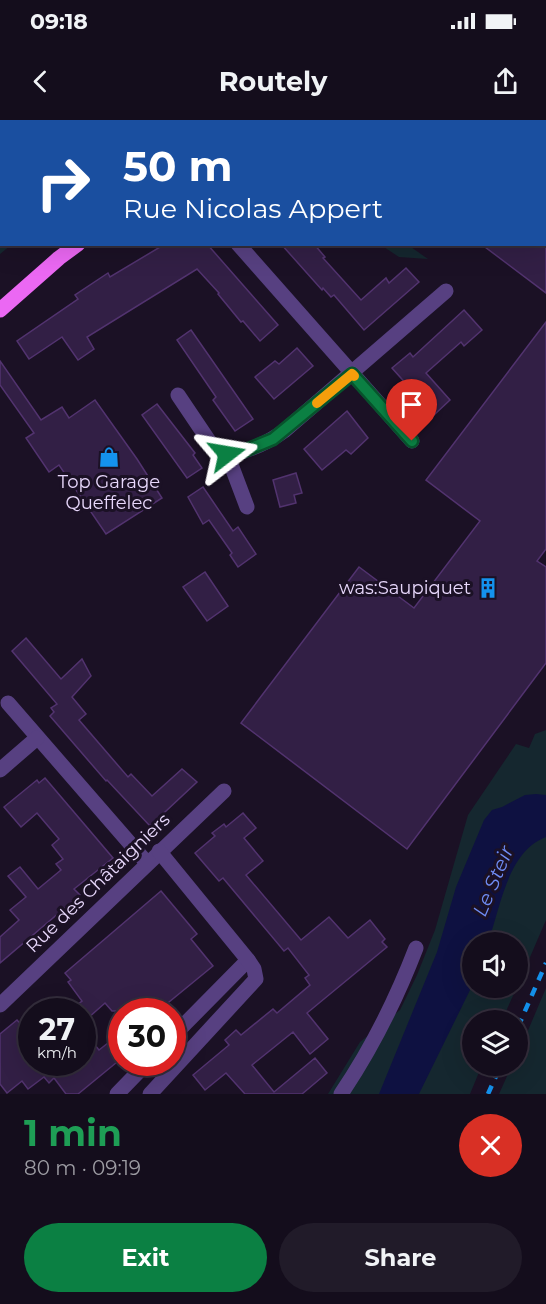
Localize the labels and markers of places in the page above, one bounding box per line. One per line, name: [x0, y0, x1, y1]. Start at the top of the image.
pin: [386, 379, 437, 441]
shop icon: Top Garage Queffelec: [97, 445, 121, 469]
place label: Top Garage Queffelec: [58, 471, 160, 514]
building icon: was:Saupiquet: [476, 576, 500, 600]
place label: was:Saupiquet: [339, 577, 471, 599]

